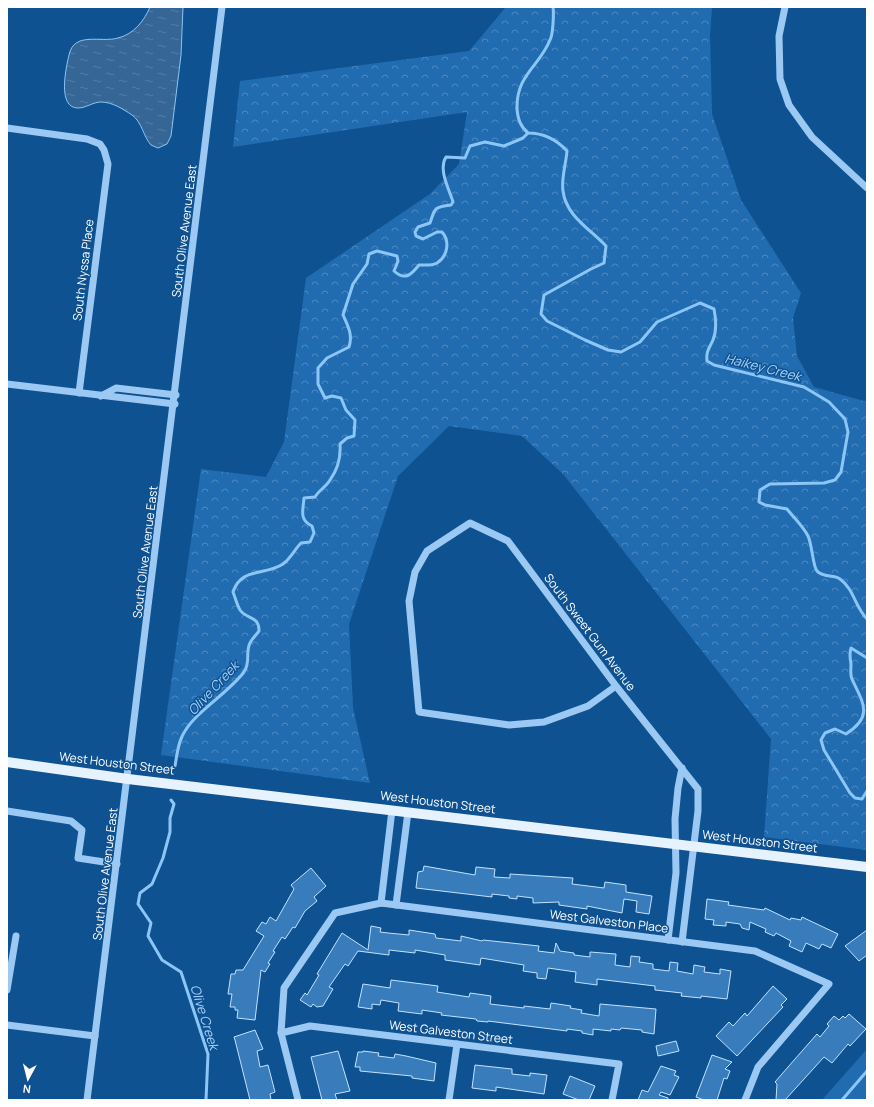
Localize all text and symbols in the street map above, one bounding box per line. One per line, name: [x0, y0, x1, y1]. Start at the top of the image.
street label: South Olive Avenue East: [167, 163, 201, 298]
street label: South Nyssa Place: [68, 218, 98, 322]
water label: Haikey Creek: [723, 349, 805, 386]
street label: South Olive Avenue East: [128, 484, 162, 619]
street label: South Sweet Gum Avenue: [540, 570, 640, 694]
water label: Olive Creek: [183, 655, 244, 719]
street label: West Houston Street: [58, 747, 176, 779]
street label: West Houston Street: [379, 786, 497, 818]
street label: South Olive Avenue East: [88, 806, 122, 941]
street label: West Houston Street: [701, 825, 819, 857]
street label: West Galveston Place: [549, 905, 669, 937]
water label: Olive Creek: [187, 982, 224, 1054]
street label: West Galveston Street: [388, 1016, 514, 1048]
north arrow: [8, 1059, 48, 1099]
text: N: [22, 1081, 32, 1097]

